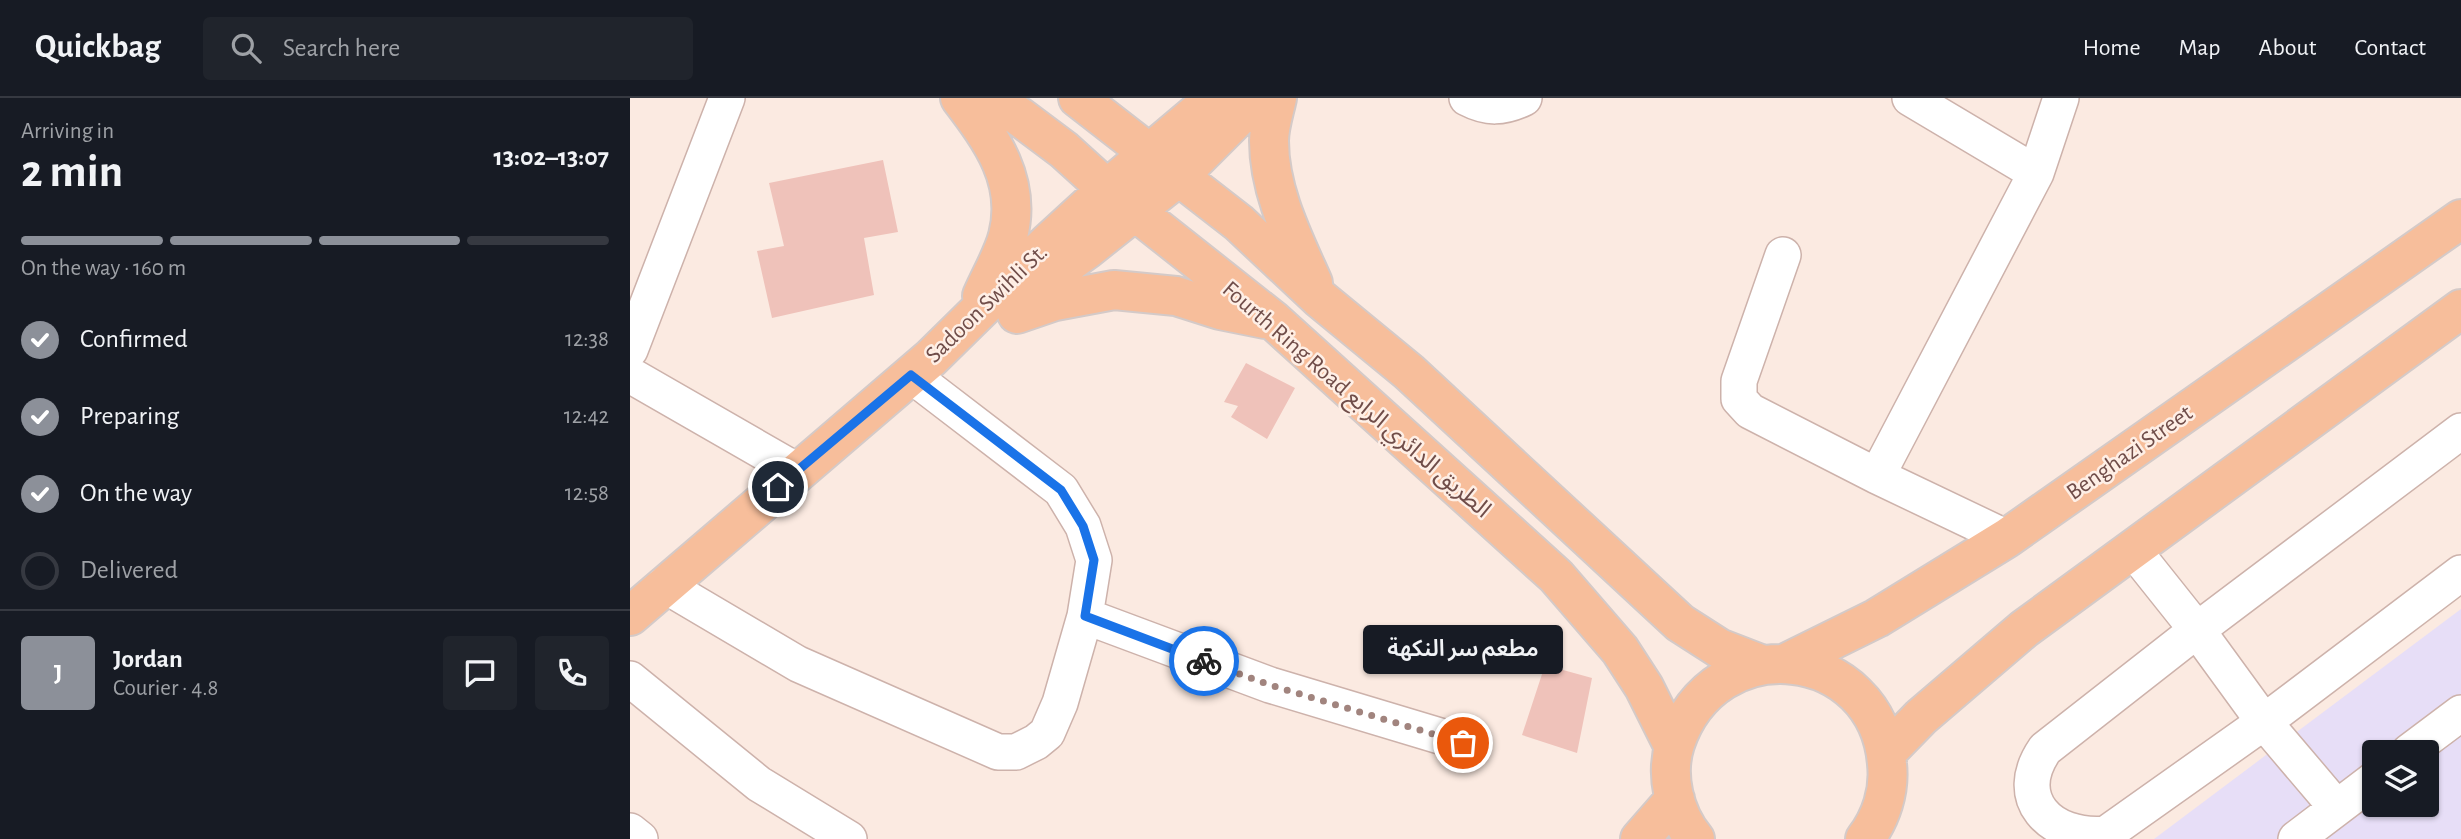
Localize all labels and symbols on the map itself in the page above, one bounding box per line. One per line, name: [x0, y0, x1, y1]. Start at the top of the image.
street label: Sadoon Swihli St.: [921, 240, 1052, 367]
street label: Fourth Ring Road الطريق الدائري الرابع: [1214, 277, 1495, 527]
street label: Benghazi Street: [2062, 400, 2197, 505]
pin: [748, 457, 808, 517]
callout: مطعم سر النكهة: [1363, 624, 1563, 673]
courier: [1169, 626, 1239, 696]
pin: [1433, 713, 1493, 773]

